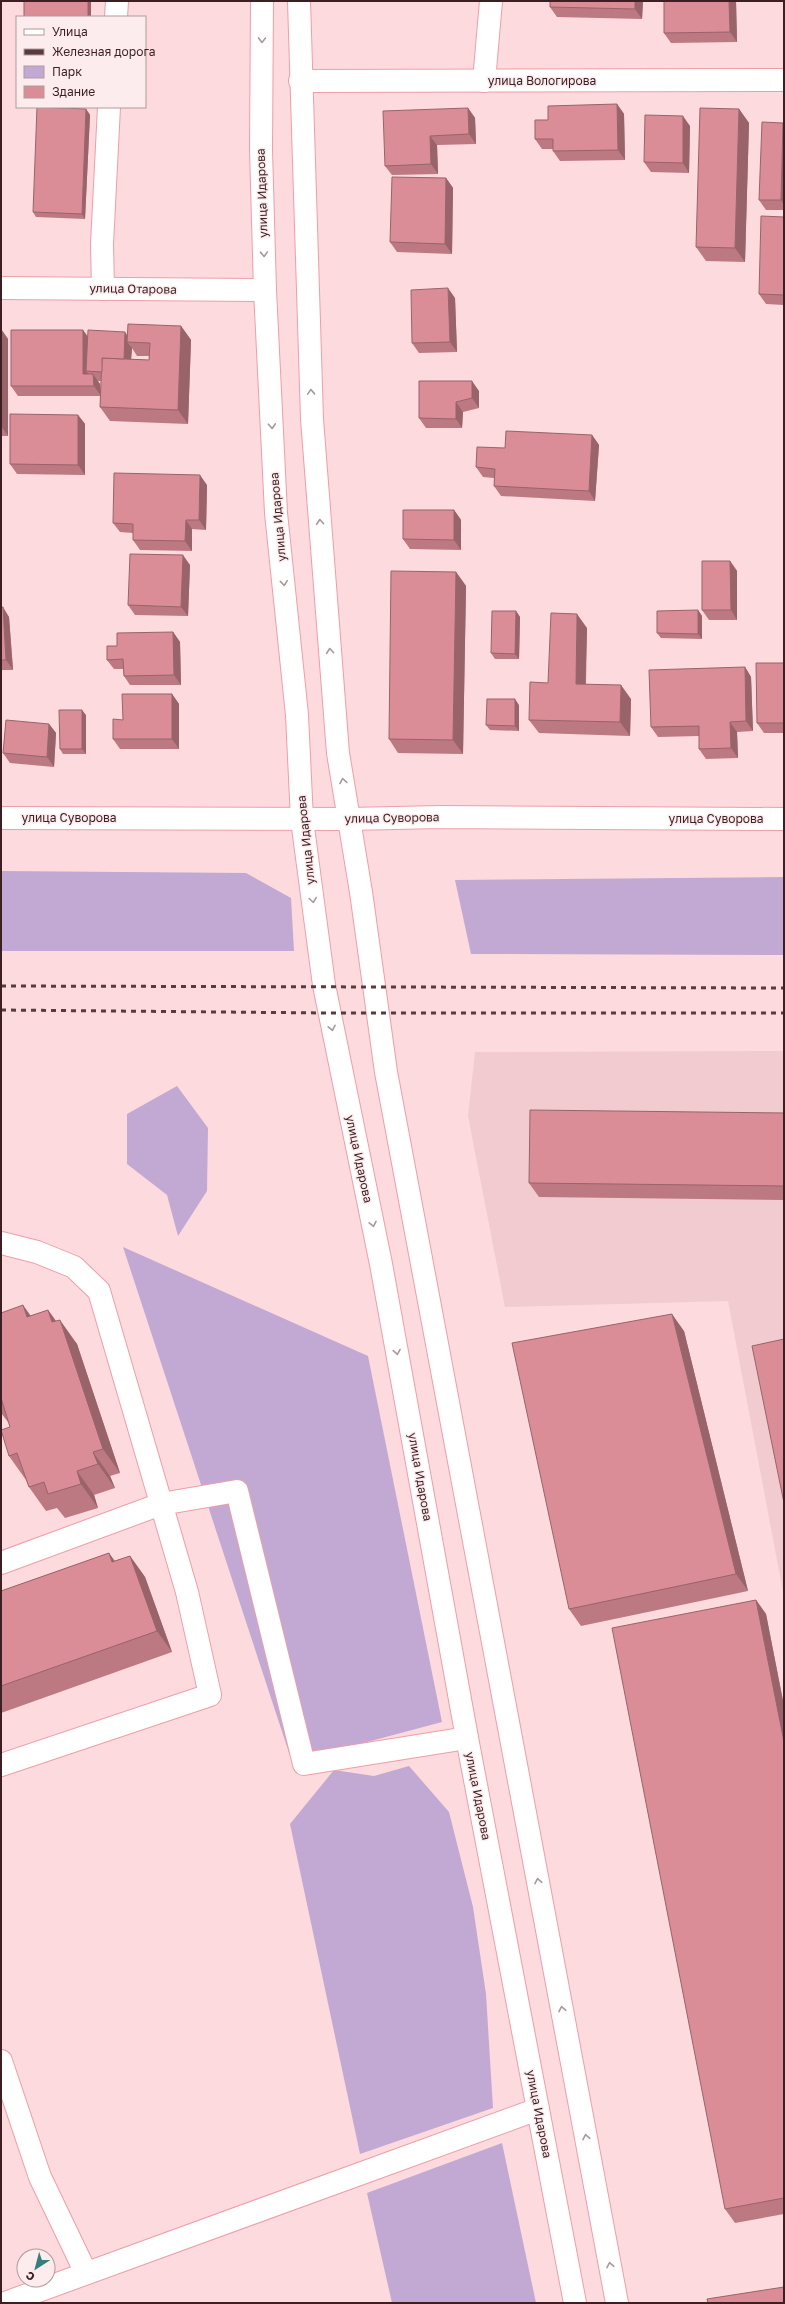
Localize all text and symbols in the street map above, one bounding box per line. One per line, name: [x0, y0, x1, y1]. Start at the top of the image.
legend: [16, 16, 146, 108]
text: Улица: [52, 24, 88, 39]
one-way arrow: [258, 37, 266, 43]
text: Железная дорога: [52, 44, 155, 59]
text: Парк: [52, 64, 82, 79]
street label: улица Вологирова: [488, 73, 596, 88]
text: Здание: [52, 84, 95, 99]
street label: улица Идарова: [252, 148, 271, 238]
one-way arrow: [259, 251, 268, 257]
street label: улица Отарова: [89, 280, 177, 297]
one-way arrow: [306, 389, 315, 395]
one-way arrow: [267, 423, 276, 429]
street label: улица Идарова: [266, 472, 289, 562]
one-way arrow: [315, 519, 324, 525]
one-way arrow: [279, 580, 288, 586]
one-way arrow: [326, 648, 335, 654]
one-way arrow: [339, 778, 348, 784]
street label: улица Идарова: [293, 795, 318, 885]
street label: улица Суворова: [344, 809, 440, 826]
street label: улица Суворова: [21, 810, 117, 825]
street label: улица Суворова: [668, 811, 764, 826]
one-way arrow: [308, 897, 317, 903]
one-way arrow: [327, 1025, 336, 1032]
street label: улица Идарова: [343, 1114, 376, 1204]
one-way arrow: [368, 1221, 376, 1227]
one-way arrow: [392, 1349, 401, 1355]
street label: улица Идарова: [405, 1431, 436, 1522]
street label: улица Идарова: [463, 1750, 494, 1841]
one-way arrow: [534, 1878, 543, 1884]
one-way arrow: [558, 2006, 567, 2012]
street label: улица Идарова: [524, 2068, 555, 2159]
one-way arrow: [582, 2134, 591, 2140]
north arrow: [16, 2248, 56, 2288]
one-way arrow: [606, 2262, 615, 2268]
text: С: [23, 2269, 37, 2284]

